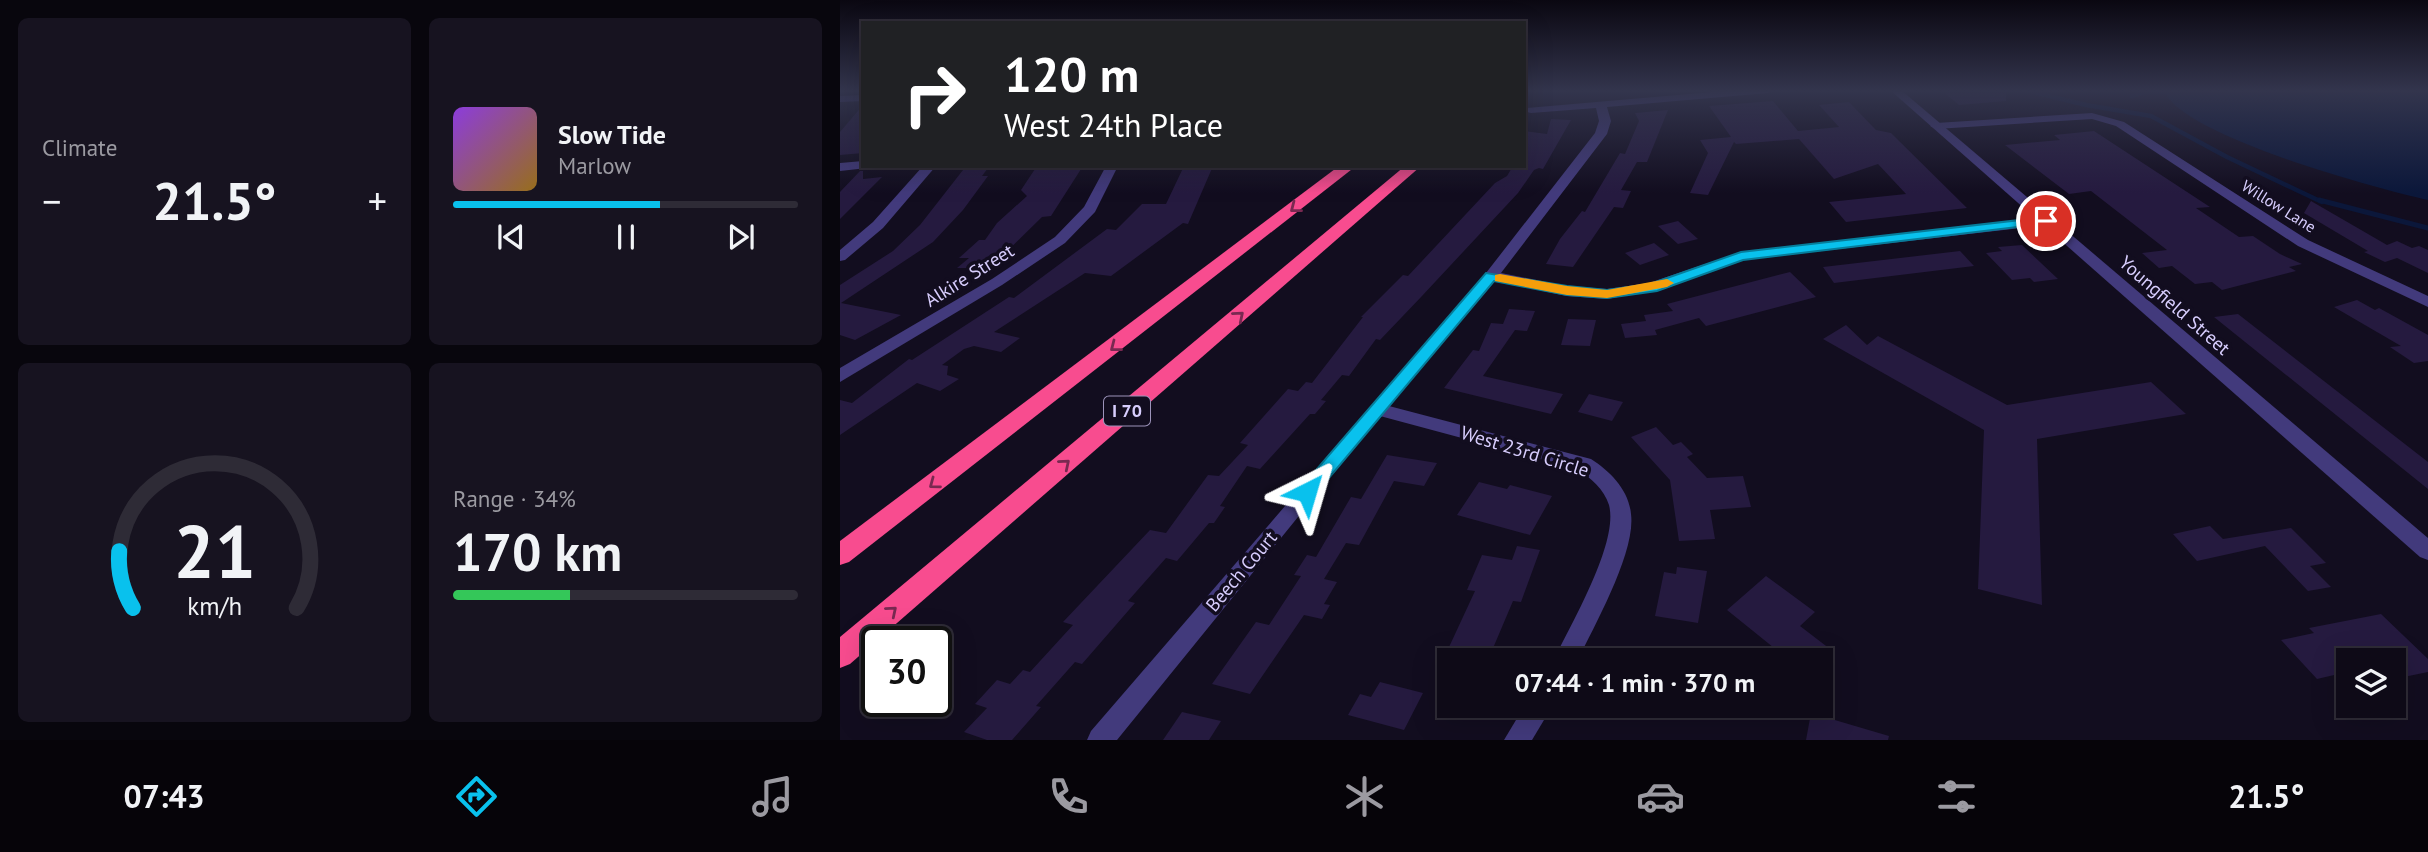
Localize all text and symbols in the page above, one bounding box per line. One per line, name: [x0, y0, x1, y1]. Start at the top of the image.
text: 120 m: [1004, 42, 1139, 106]
icon: right: [889, 49, 980, 140]
text: West 24th Place: [1004, 104, 1223, 146]
text: Slow Tide: [558, 118, 666, 151]
text: Climate: [42, 133, 117, 162]
text: Marlow: [558, 151, 631, 180]
text: 21.5°: [153, 167, 276, 234]
street label: Willow Lane: [2238, 175, 2320, 237]
text: −: [42, 176, 61, 225]
text: +: [368, 176, 387, 225]
pin: [2016, 191, 2076, 251]
one-way arrow: [1291, 199, 1303, 212]
icon: arrive: [2027, 202, 2065, 240]
icon: previous: [492, 218, 530, 256]
icon: pause: [607, 218, 645, 256]
icon: next: [722, 218, 760, 256]
street label: Alkire Street: [920, 238, 1018, 312]
street label: Youngfield Street: [2115, 250, 2236, 360]
one-way arrow: [1230, 312, 1243, 324]
one-way arrow: [1111, 338, 1123, 351]
road number: I 70: [1104, 396, 1150, 426]
street label: West 23rd Circle: [1458, 420, 1592, 482]
position arrow: [1270, 455, 1344, 529]
one-way arrow: [1058, 459, 1070, 472]
one-way arrow: [929, 476, 942, 489]
text: Range · 34%: [453, 484, 576, 513]
text: 21: [173, 505, 256, 599]
text: 170 km: [453, 518, 622, 585]
street label: Beech Court: [1200, 525, 1282, 616]
text: km/h: [187, 590, 242, 622]
one-way arrow: [884, 607, 897, 619]
speed limit sign: 30: [861, 626, 952, 717]
map controls: [2336, 648, 2406, 718]
button: layers: [2336, 648, 2406, 718]
text: 07:44 · 1 min · 370 m: [1515, 666, 1755, 699]
icon: directions: [452, 772, 501, 821]
icon: music: [748, 772, 797, 821]
icon: phone: [1044, 772, 1093, 821]
icon: climate: [1340, 772, 1389, 821]
icon: car: [1636, 772, 1685, 821]
icon: filters: [1932, 772, 1981, 821]
text: 07:43: [124, 775, 205, 817]
text: 21.5°: [2228, 775, 2304, 817]

